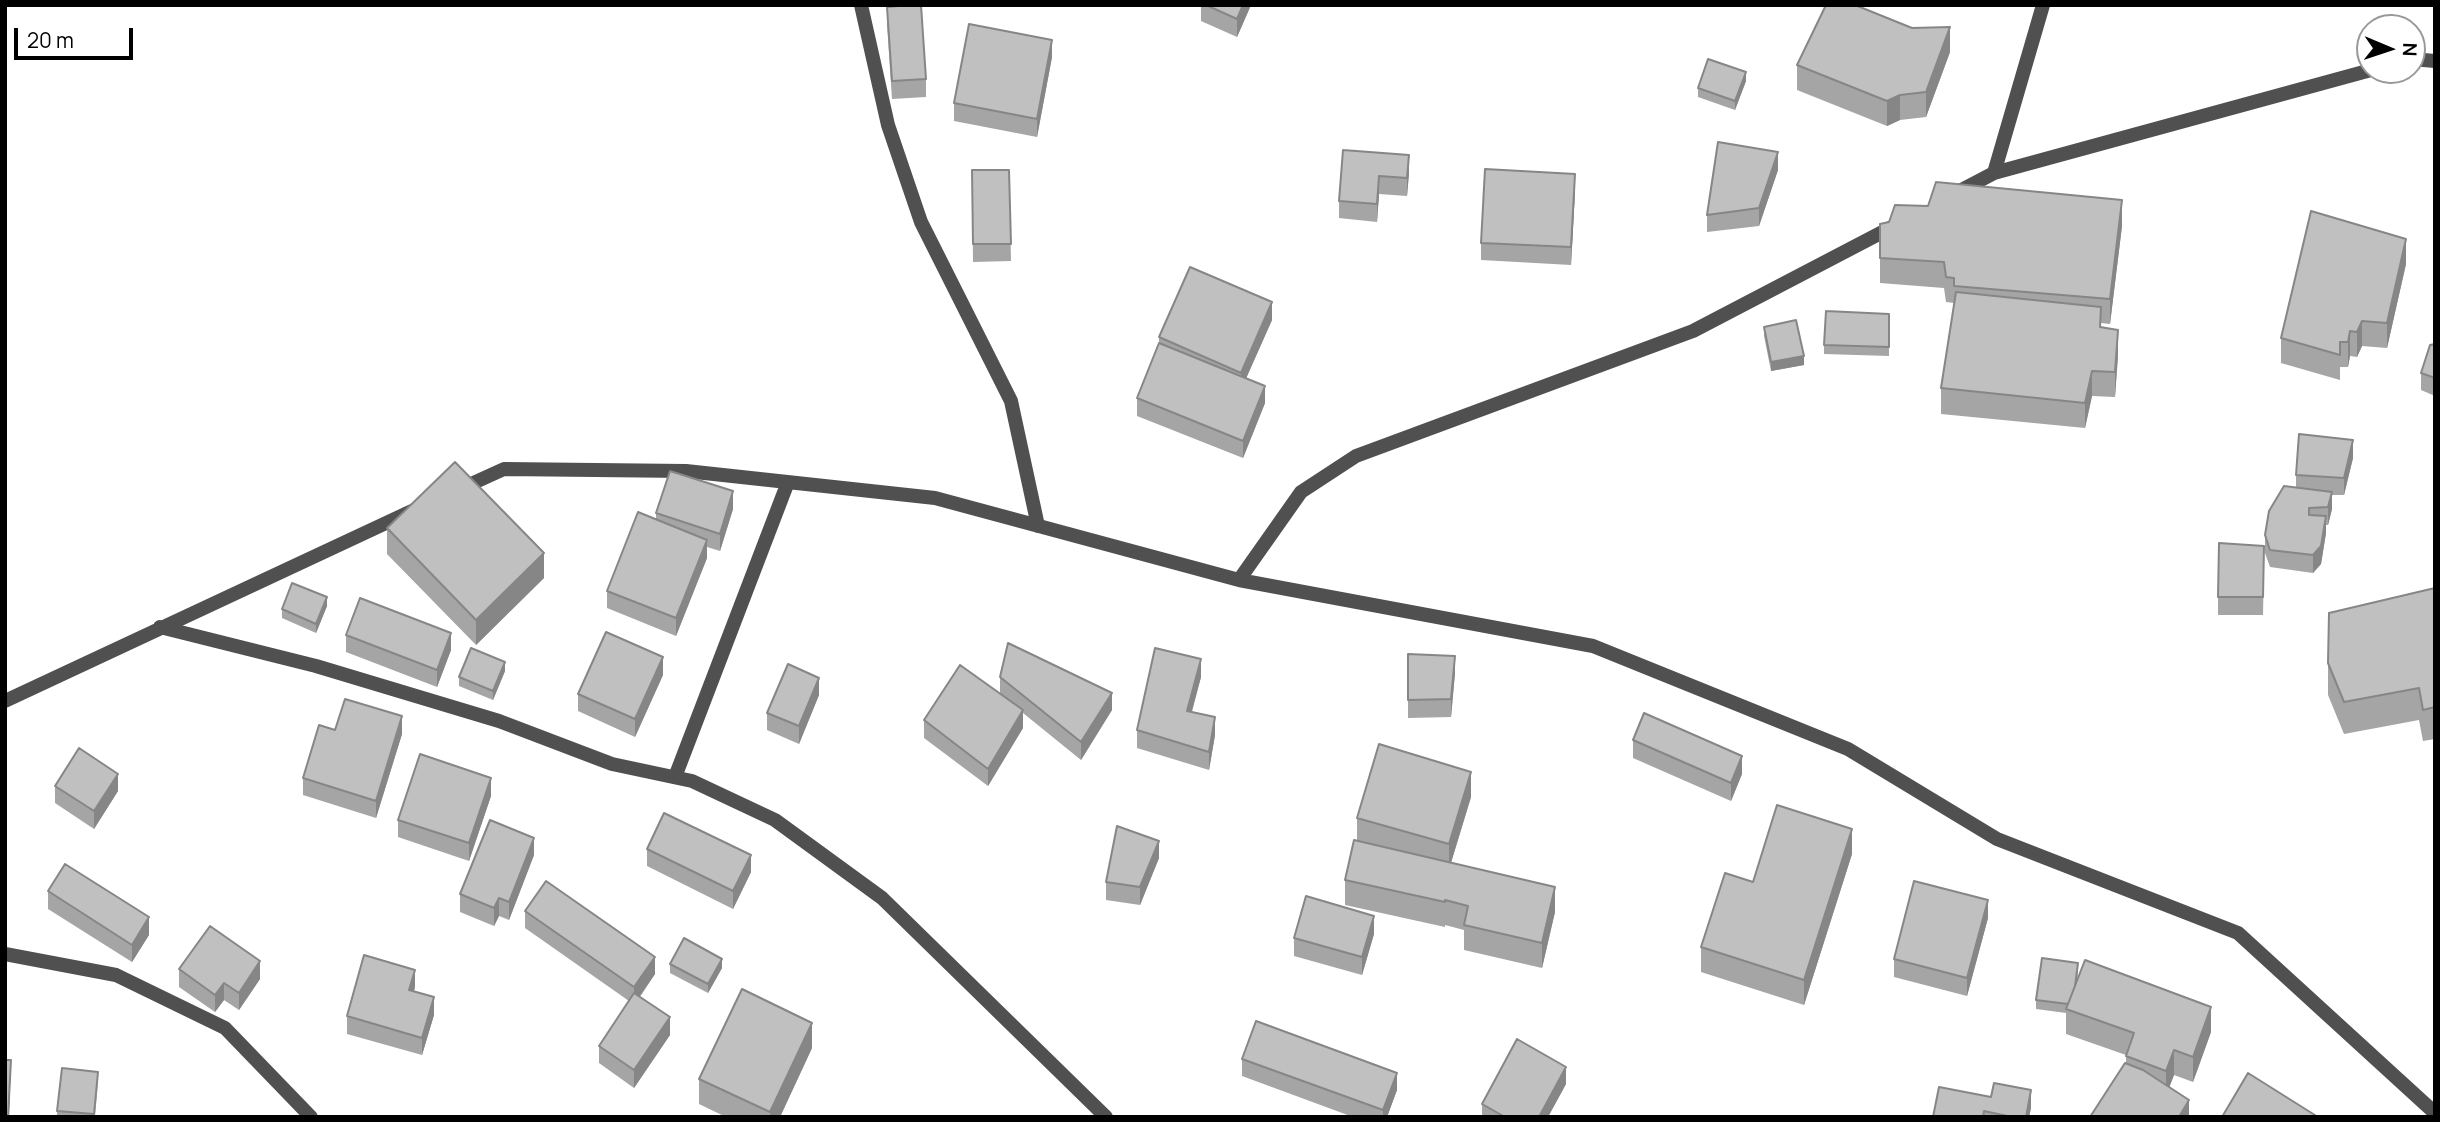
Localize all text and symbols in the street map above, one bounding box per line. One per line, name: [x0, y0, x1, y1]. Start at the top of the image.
scale bar: [18, 14, 136, 58]
north arrow: [2356, 14, 2426, 84]
text: 20 m: [27, 26, 74, 54]
text: N: [2397, 42, 2423, 57]

